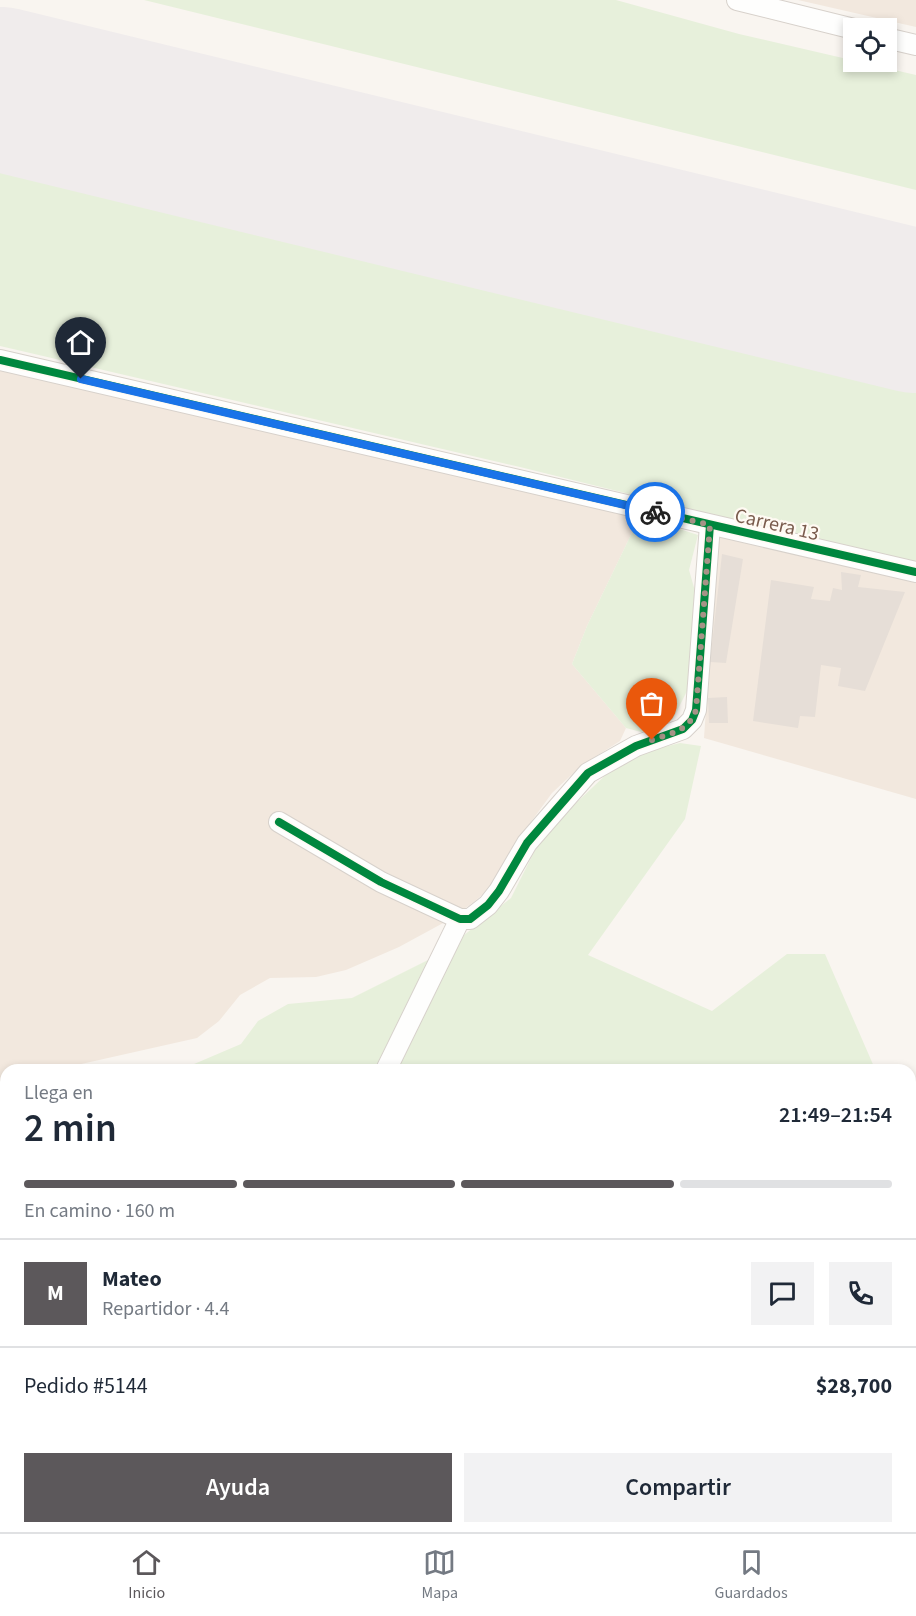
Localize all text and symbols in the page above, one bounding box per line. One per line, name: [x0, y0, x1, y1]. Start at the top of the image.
map controls: [843, 18, 897, 72]
button: locate: [843, 18, 897, 72]
pin: [55, 317, 106, 379]
icon: home: [64, 326, 97, 359]
courier: [625, 482, 685, 542]
icon: bike: [639, 496, 672, 529]
street label: Carrera 13: [732, 502, 822, 548]
pin: [626, 678, 677, 740]
icon: bag: [635, 687, 668, 720]
text: Llega en: [24, 1079, 93, 1107]
text: 21:49–21:54: [779, 1099, 892, 1131]
text: 2 min: [24, 1101, 117, 1157]
text: En camino · 160 m: [24, 1197, 175, 1225]
button: chat: [751, 1262, 814, 1325]
button: phone: [829, 1262, 892, 1325]
text: Mateo: [102, 1263, 162, 1295]
text: M: [47, 1277, 64, 1309]
text: Repartidor · 4.4: [102, 1295, 229, 1323]
text: Pedido #5144: [24, 1370, 148, 1402]
text: $28,700: [816, 1370, 892, 1402]
button: Ayuda: [24, 1453, 452, 1522]
button: Compartir: [464, 1453, 892, 1522]
tab: Inicio: [128, 1546, 165, 1604]
tab: Mapa: [422, 1546, 458, 1604]
tab: Guardados: [715, 1546, 788, 1604]

